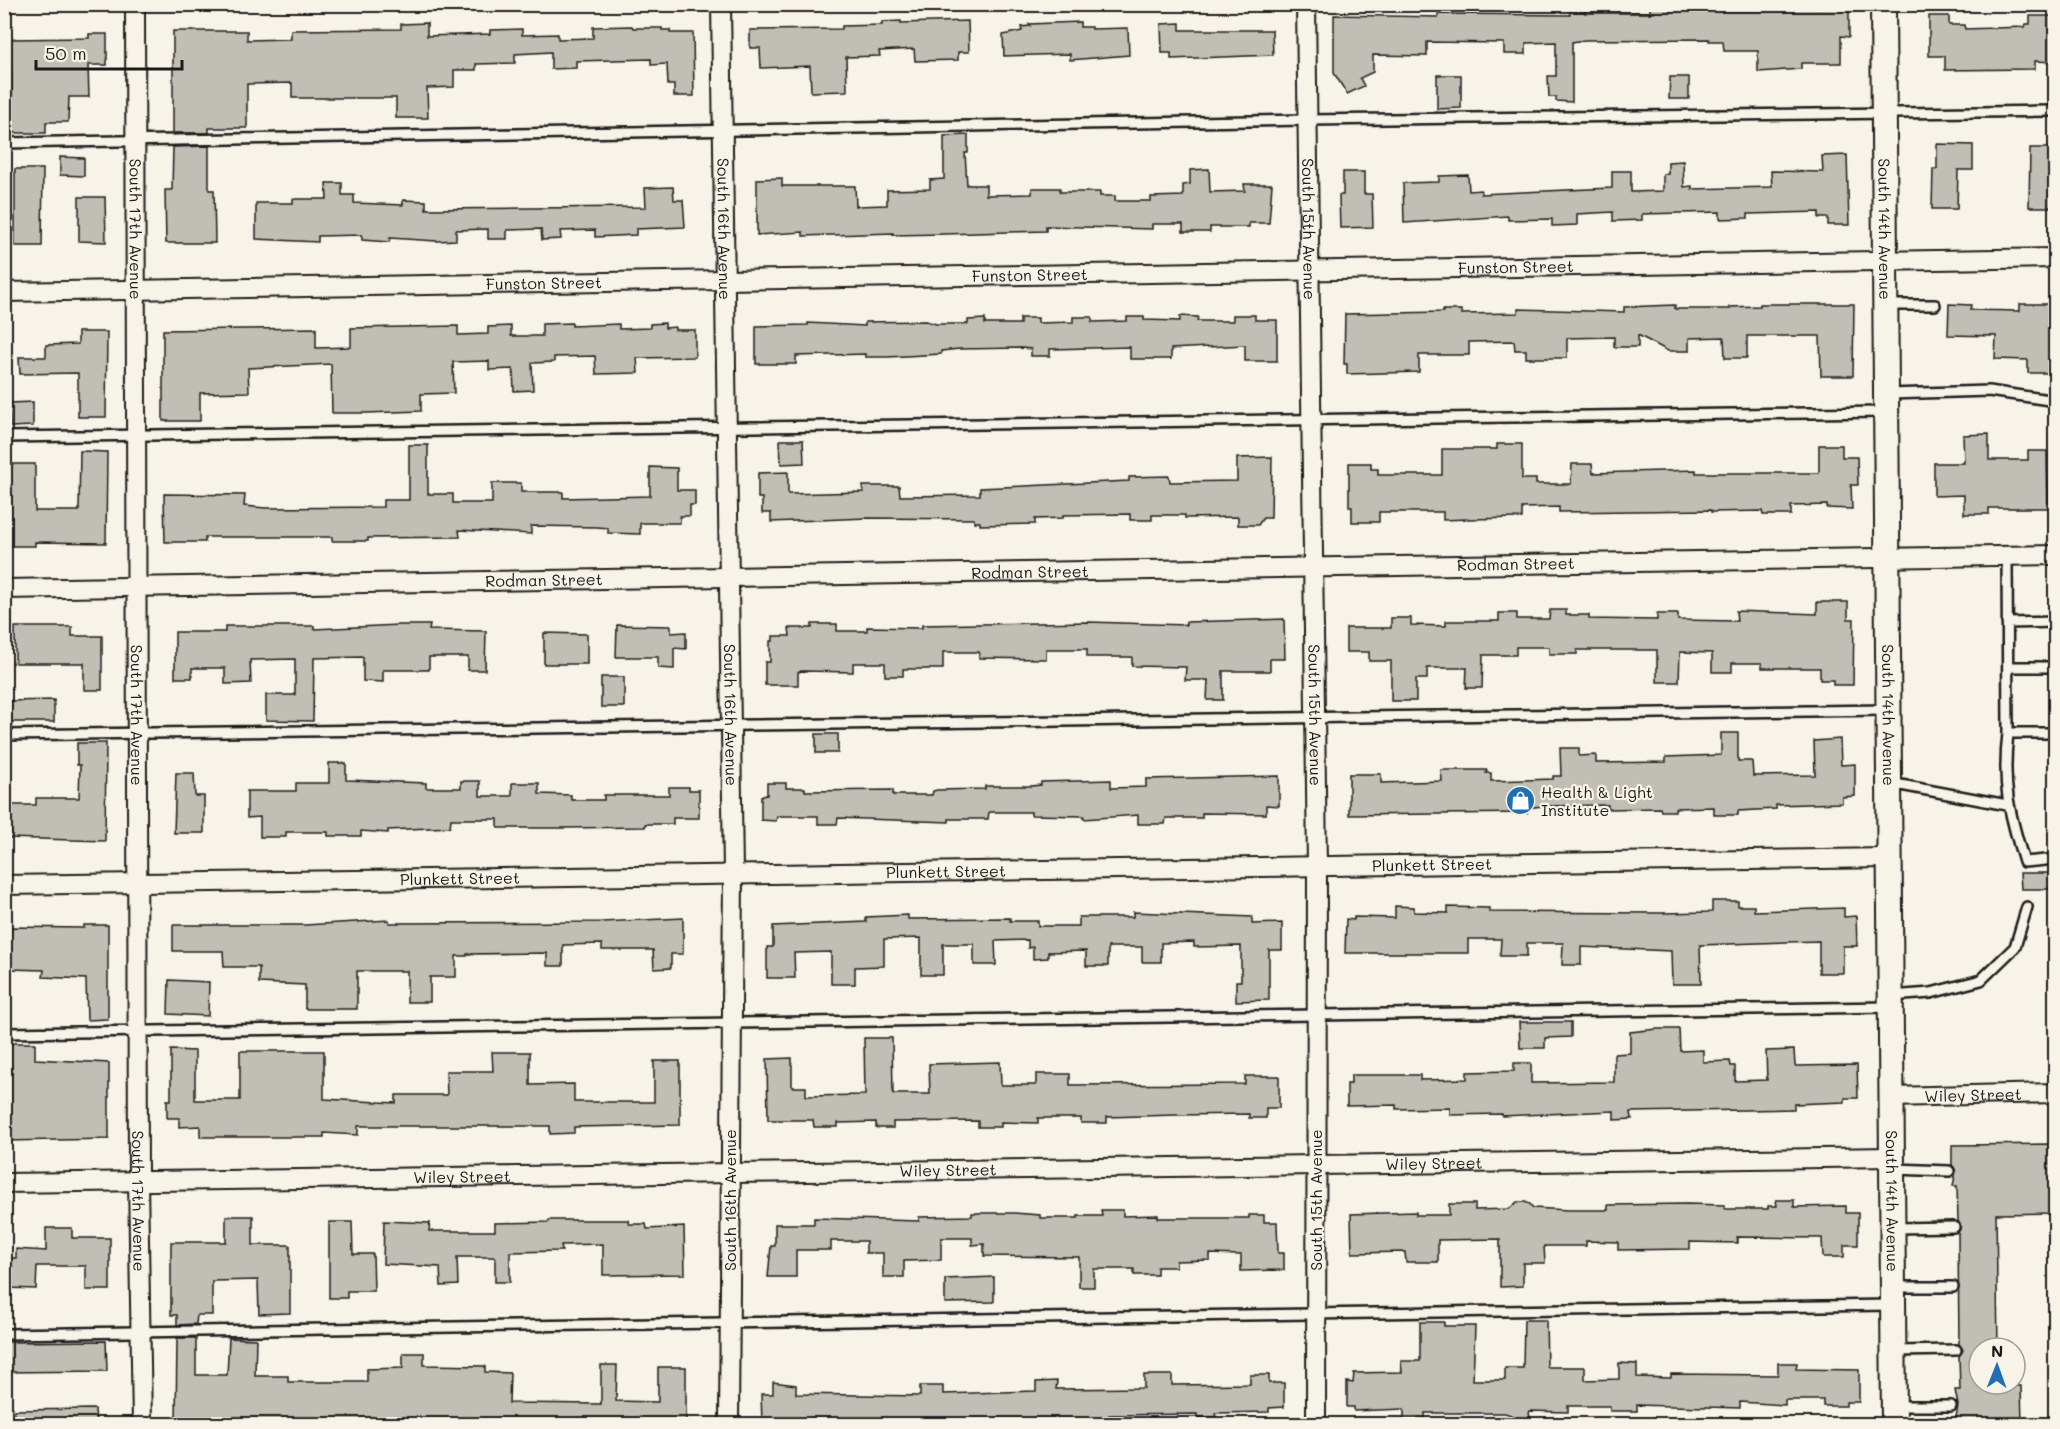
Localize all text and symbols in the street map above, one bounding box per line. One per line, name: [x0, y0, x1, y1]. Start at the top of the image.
scale bar: [36, 33, 182, 71]
text: 50 m: [45, 41, 87, 65]
street label: South 17th Avenue: [125, 158, 147, 300]
street label: South 16th Avenue: [713, 158, 736, 300]
street label: South 15th Avenue: [1298, 158, 1321, 300]
street label: South 14th Avenue: [1874, 158, 1896, 300]
street label: Funston Street: [1458, 255, 1574, 278]
street label: Funston Street: [972, 263, 1088, 286]
street label: Funston Street: [486, 271, 602, 294]
street label: Rodman Street: [1457, 552, 1575, 575]
street label: Rodman Street: [971, 560, 1089, 583]
street label: Rodman Street: [485, 568, 603, 591]
street label: South 17th Avenue: [127, 644, 148, 786]
street label: South 16th Avenue: [720, 644, 743, 786]
street label: South 15th Avenue: [1304, 644, 1327, 786]
street label: South 14th Avenue: [1878, 644, 1900, 786]
place label: Health & Light Institute: [1541, 781, 1653, 820]
shop icon: Health & Light Institute: [1504, 785, 1536, 817]
street label: Plunkett Street: [1372, 853, 1492, 875]
street label: Plunkett Street: [886, 860, 1006, 882]
street label: Plunkett Street: [400, 867, 520, 889]
street label: Wiley Street: [1924, 1083, 2022, 1106]
street label: South 16th Avenue: [719, 1129, 740, 1271]
street label: South 15th Avenue: [1305, 1129, 1326, 1271]
street label: South 17th Avenue: [128, 1130, 150, 1272]
street label: South 14th Avenue: [1882, 1130, 1904, 1272]
street label: Wiley Street: [1385, 1152, 1483, 1174]
street label: Wiley Street: [899, 1158, 997, 1181]
street label: Wiley Street: [413, 1165, 511, 1187]
north arrow: [1967, 1336, 2027, 1396]
text: N: [1991, 1340, 2004, 1361]

